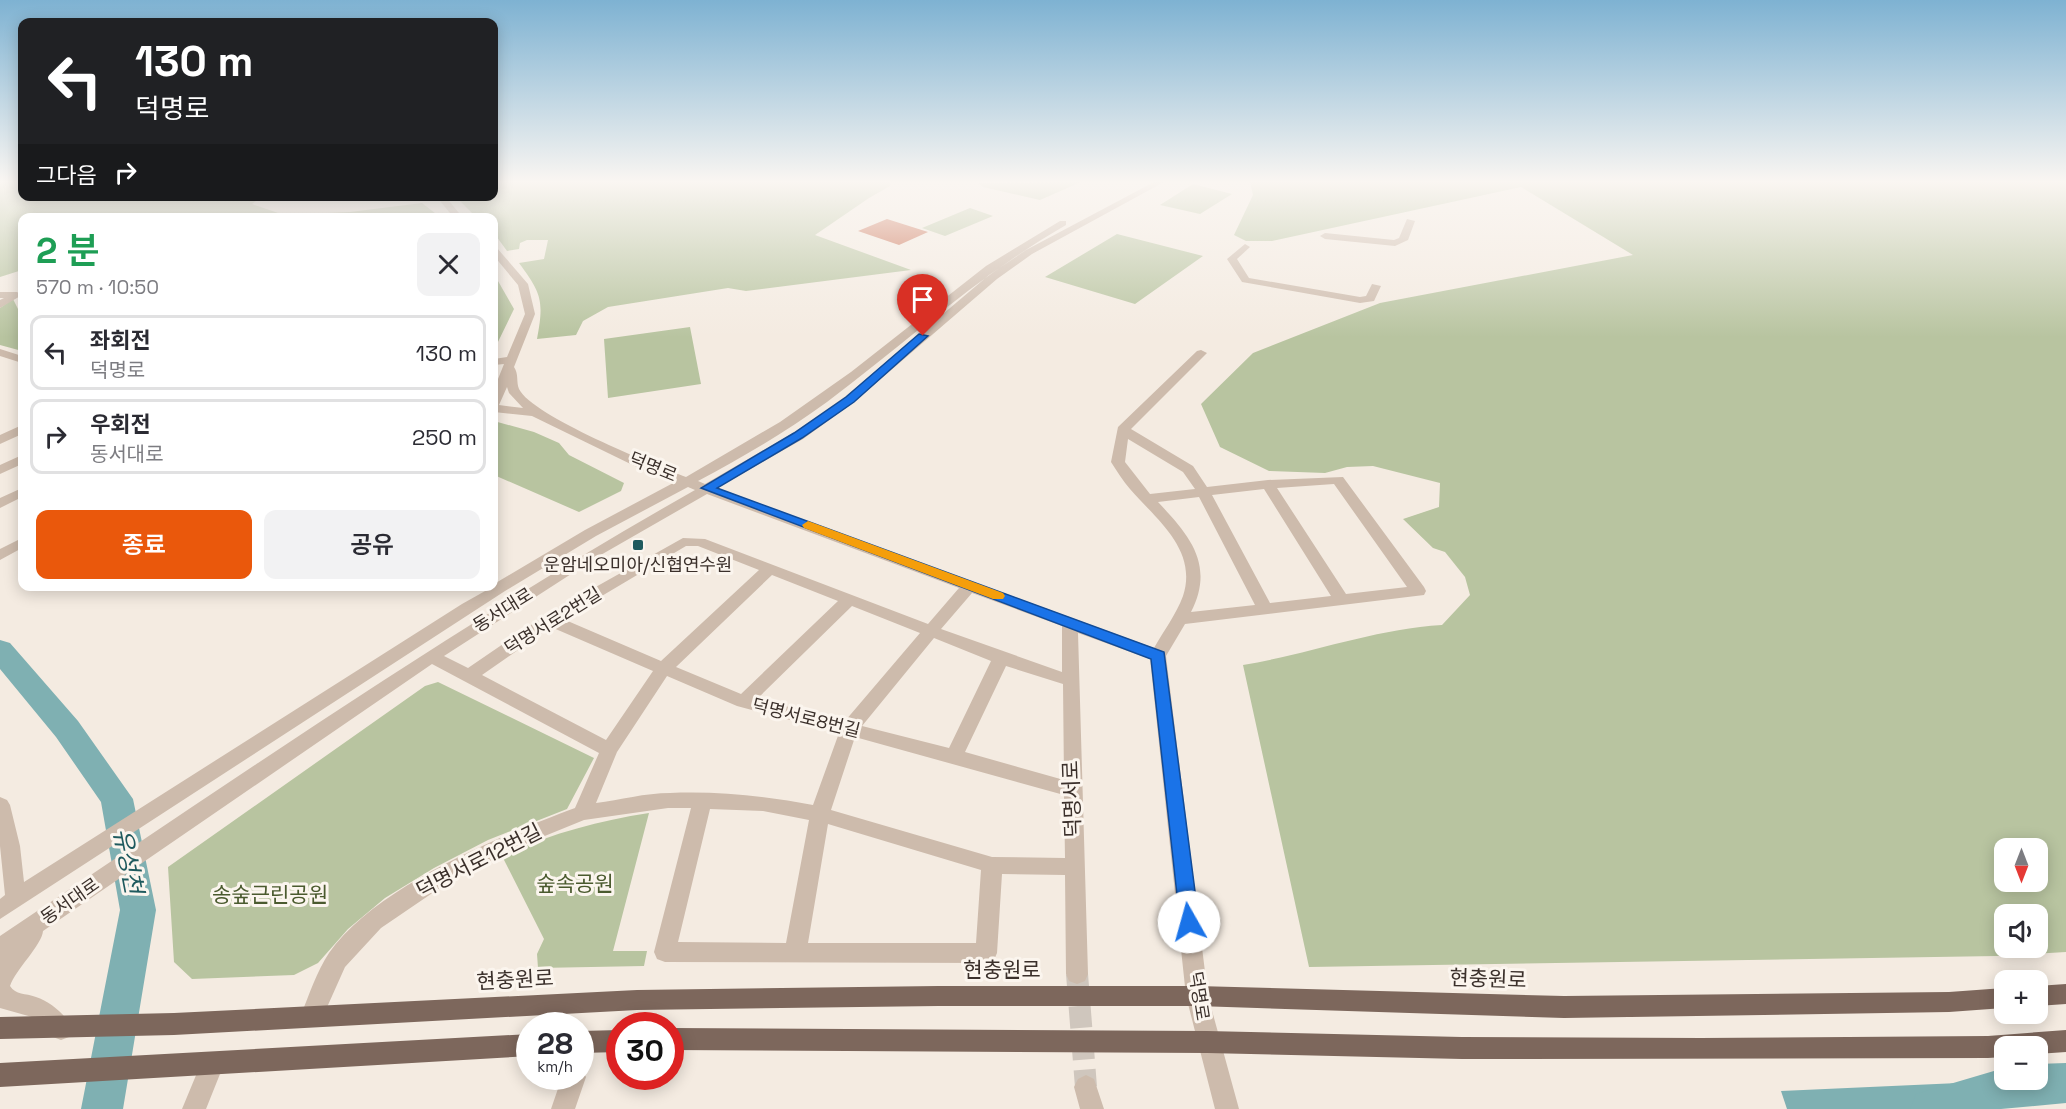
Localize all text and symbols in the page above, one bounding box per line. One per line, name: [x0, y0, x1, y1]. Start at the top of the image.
text: 130 m: [135, 35, 253, 88]
icon: left: [36, 42, 114, 120]
text: 덕명로: [135, 91, 210, 126]
icon: right: [109, 156, 142, 189]
text: 그다음: [36, 161, 97, 189]
text: 2 분: [36, 228, 100, 274]
button: close: [417, 233, 480, 296]
text: 570 m · 10:50: [36, 274, 159, 300]
pin: [897, 274, 948, 336]
icon: arrive: [906, 283, 939, 316]
text: 좌회전: [90, 326, 151, 354]
icon: left: [39, 336, 72, 369]
text: 130 m: [416, 339, 477, 367]
text: 덕명로: [90, 357, 145, 383]
text: 우회전: [90, 410, 151, 438]
icon: right: [39, 420, 72, 453]
text: 250 m: [412, 423, 477, 451]
text: 동서대로: [90, 441, 164, 467]
street label: 덕명로: [626, 447, 681, 487]
button: 종료: [36, 510, 252, 579]
button: 공유: [264, 510, 480, 579]
marker: 운암네오미아/신협연수원: [631, 538, 645, 552]
place label: 운암네오미아/신협연수원: [544, 553, 732, 576]
street label: 동서대로: [469, 582, 537, 637]
street label: 덕명서로2번길: [500, 582, 606, 660]
street label: 덕명서로8번길: [750, 693, 863, 742]
street label: 덕명서로: [1057, 760, 1086, 838]
street label: 덕명서로12번길: [411, 817, 546, 904]
water label: 유성천: [107, 825, 151, 899]
north arrow: [1994, 838, 2048, 892]
map controls: [1994, 838, 2048, 1090]
park label: 숲속공원: [536, 870, 614, 897]
street label: 동서대로: [36, 872, 103, 929]
park label: 송숲근린공원: [212, 881, 328, 908]
position arrow: [1157, 890, 1221, 954]
button: sound: [1994, 904, 2048, 958]
street label: 현충원로: [963, 956, 1041, 983]
street label: 현충원로: [476, 964, 554, 995]
street label: 현충원로: [1449, 964, 1527, 993]
street label: 덕명로: [1184, 970, 1215, 1022]
button: +: [1994, 970, 2048, 1024]
speed limit sign: 30: [606, 1012, 684, 1090]
text: 28: [537, 1024, 573, 1063]
button: −: [1994, 1036, 2048, 1090]
text: km/h: [537, 1057, 573, 1076]

